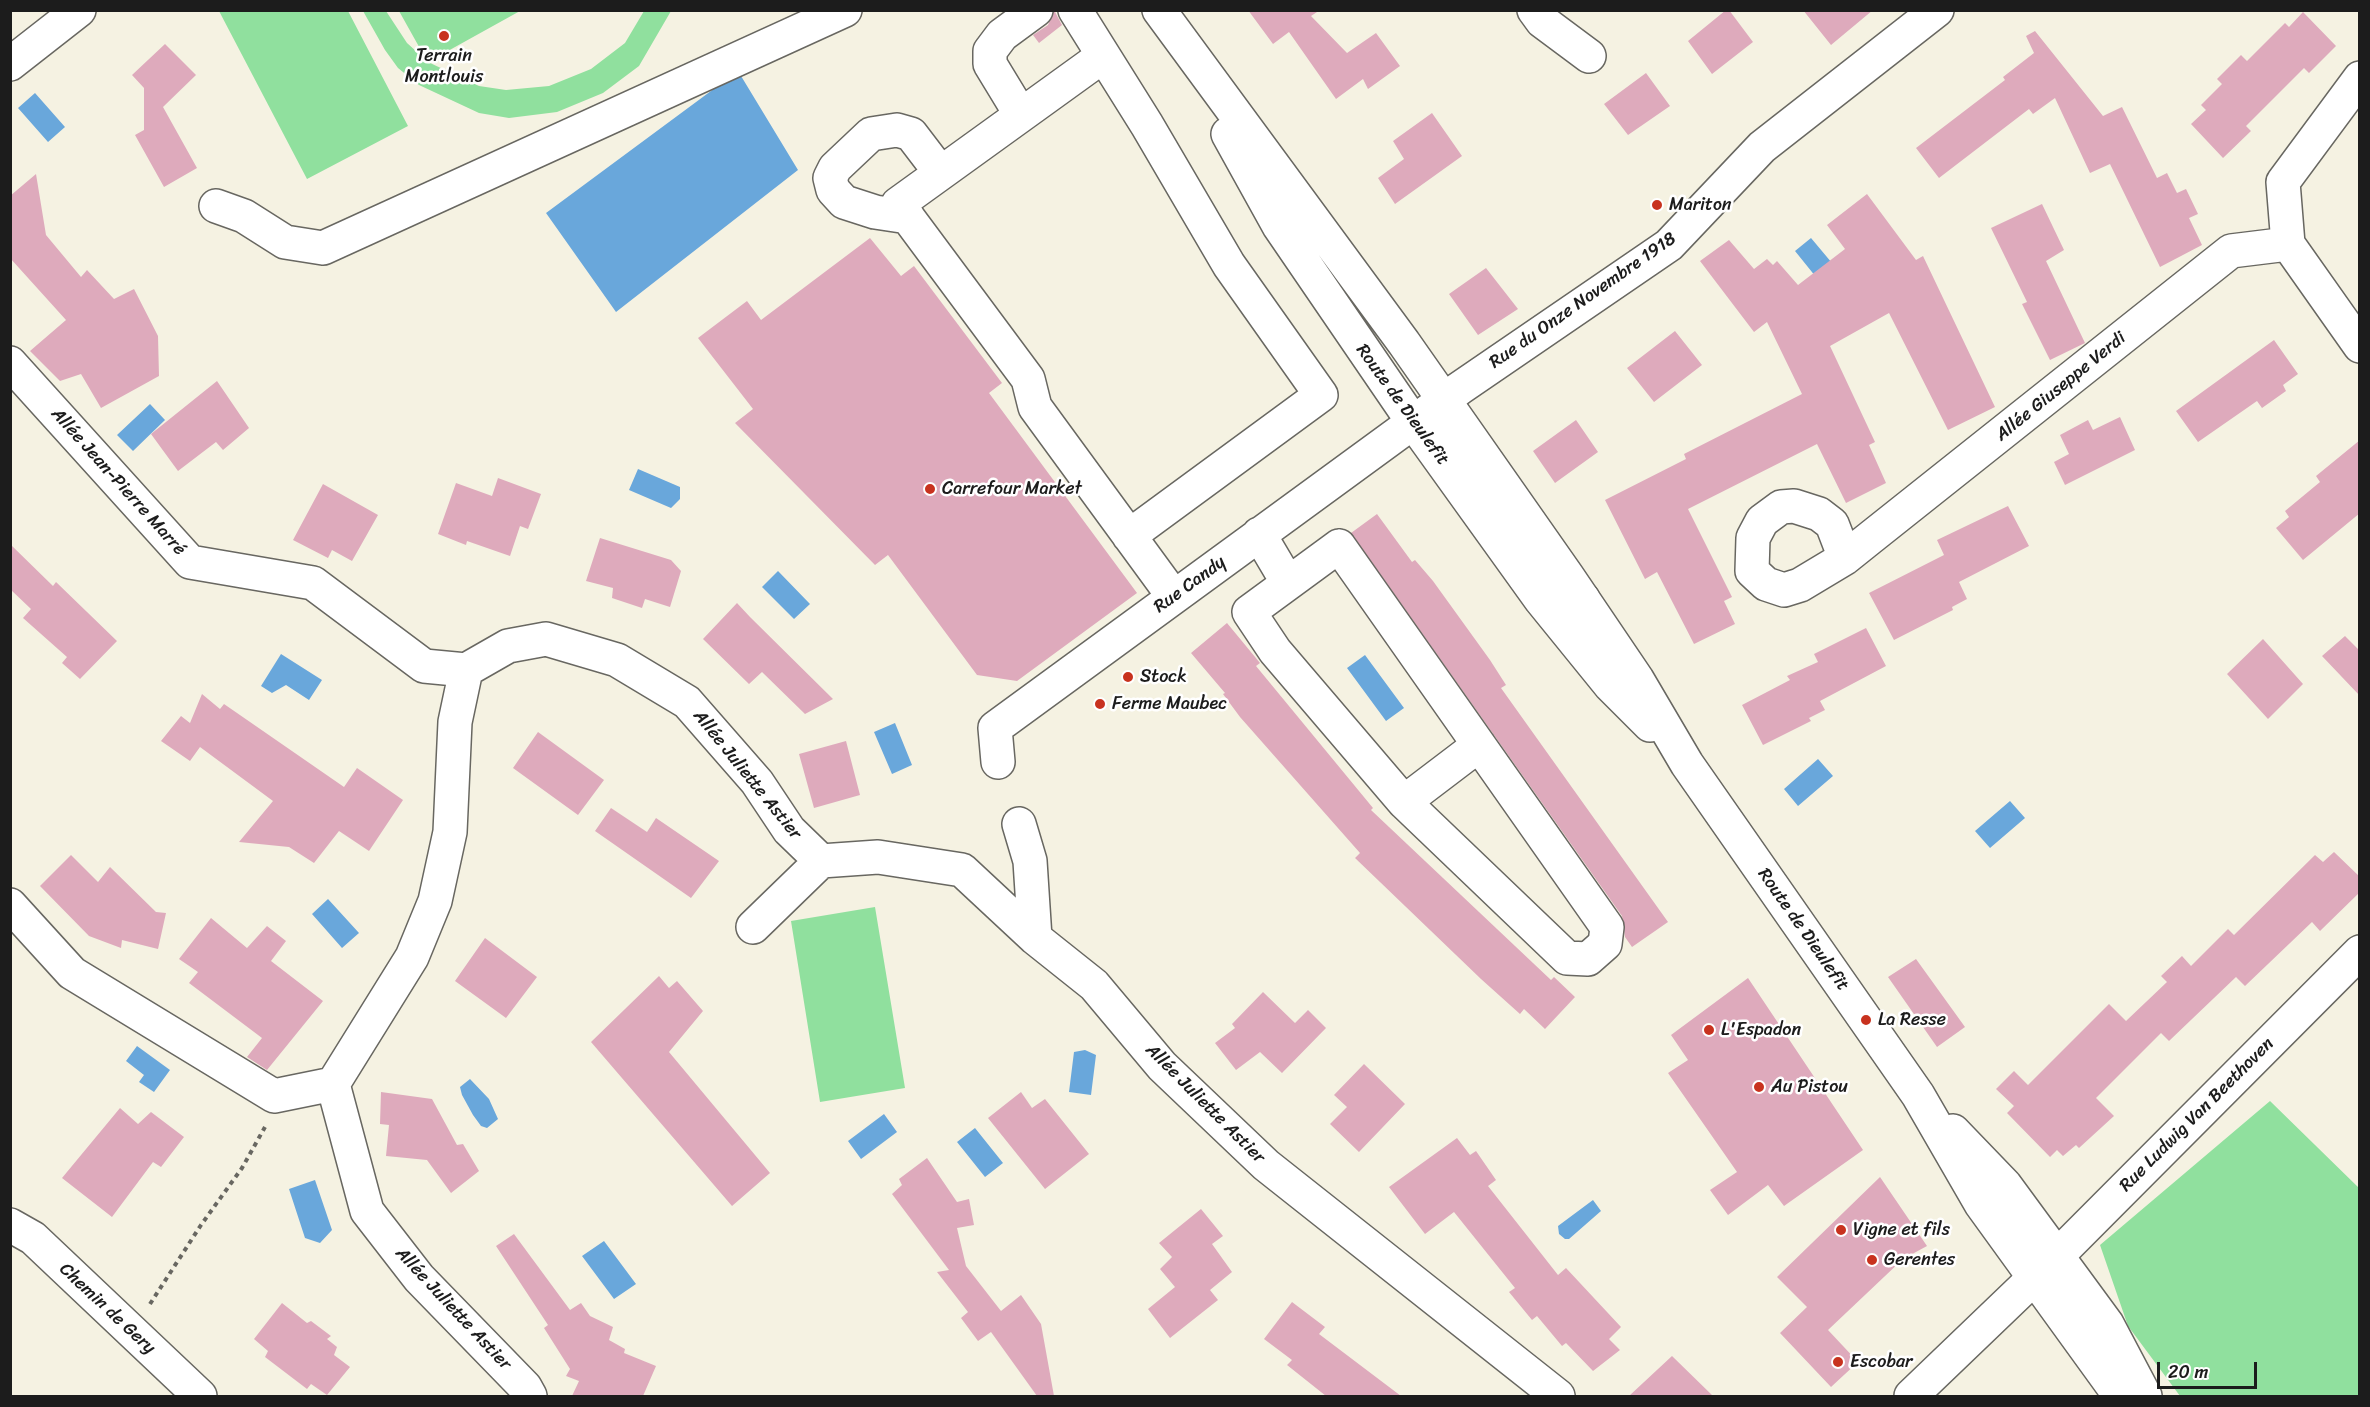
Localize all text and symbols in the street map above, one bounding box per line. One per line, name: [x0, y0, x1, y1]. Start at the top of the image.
marker: Terrain Montlouis: [437, 29, 451, 43]
place label: Terrain Montlouis: [405, 45, 483, 88]
place label: Mariton: [1669, 194, 1732, 216]
marker: Mariton: [1650, 198, 1664, 212]
street label: Rue du Onze Novembre 1918: [1485, 228, 1681, 374]
street label: Allée Giuseppe Verdi: [1992, 328, 2130, 446]
street label: Route de Dieulefit: [1351, 340, 1453, 470]
street label: Allée Jean-Pierre Marré: [46, 404, 190, 560]
place label: Carrefour Market: [942, 478, 1082, 500]
marker: Carrefour Market: [923, 482, 937, 496]
street label: Rue Candy: [1150, 552, 1230, 618]
place label: Stock: [1140, 666, 1187, 688]
marker: Stock: [1121, 670, 1135, 684]
place label: Ferme Maubec: [1112, 693, 1227, 715]
marker: Ferme Maubec: [1093, 697, 1107, 711]
street label: Allée Juliette Astier: [688, 706, 806, 844]
street label: Route de Dieulefit: [1753, 865, 1853, 995]
place label: La Resse: [1878, 1009, 1946, 1031]
marker: La Resse: [1859, 1013, 1873, 1027]
place label: L'Espadon: [1721, 1019, 1801, 1041]
marker: L'Espadon: [1702, 1023, 1716, 1037]
street label: Rue Ludwig Van Beethoven: [2115, 1033, 2279, 1197]
street label: Allée Juliette Astier: [1141, 1040, 1269, 1168]
place label: Au Pistou: [1771, 1076, 1848, 1098]
marker: Au Pistou: [1752, 1080, 1766, 1094]
place label: Vigne et fils: [1853, 1219, 1950, 1241]
marker: Vigne et fils: [1834, 1223, 1848, 1237]
street label: Allée Juliette Astier: [390, 1243, 516, 1375]
place label: Gerentes: [1884, 1249, 1955, 1271]
marker: Gerentes: [1865, 1253, 1879, 1267]
street label: Chemin de Gery: [54, 1259, 160, 1359]
scale bar: [2160, 1350, 2260, 1388]
place label: Escobar: [1850, 1351, 1912, 1373]
marker: Escobar: [1831, 1355, 1845, 1369]
text: 20 m: [2168, 1356, 2208, 1388]

